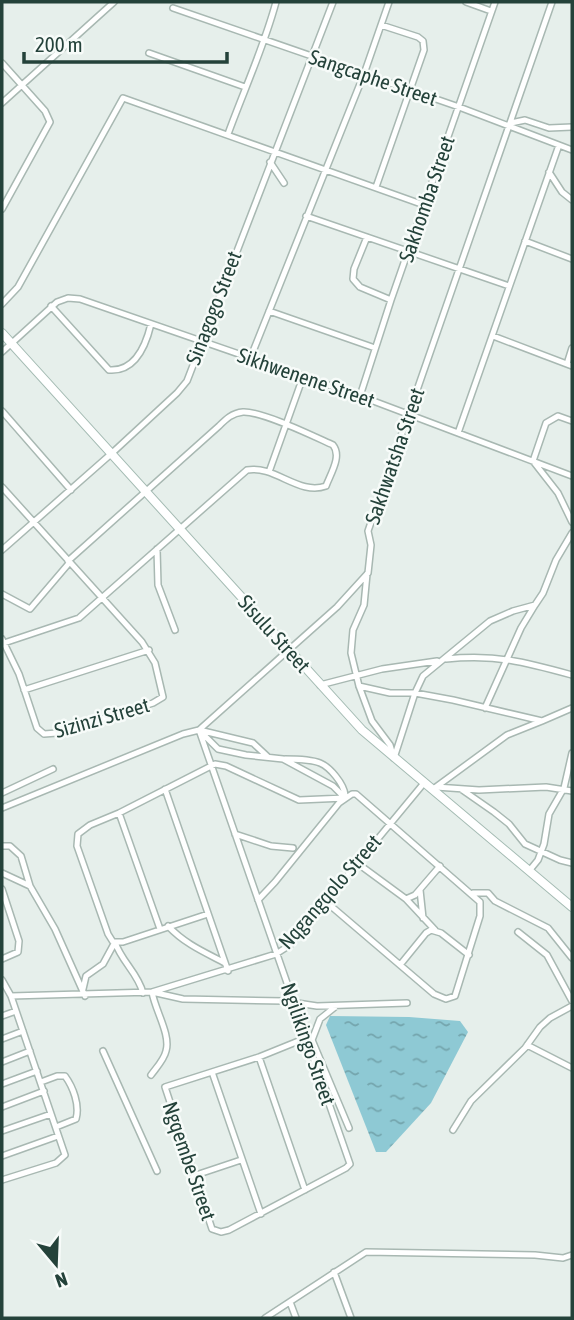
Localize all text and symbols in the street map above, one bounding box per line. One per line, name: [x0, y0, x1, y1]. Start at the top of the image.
scale bar: [24, 21, 228, 65]
text: 200 m: [35, 32, 83, 56]
street label: Sangcaphe Street: [306, 44, 440, 110]
street label: Sakhomba Street: [393, 133, 459, 265]
street label: Sinagogo Street: [180, 248, 246, 368]
street label: Sikhwenene Street: [235, 342, 378, 412]
street label: Sakhwatsha Street: [360, 384, 429, 527]
street label: Sisulu Street: [234, 590, 316, 677]
street label: Sizinzi Street: [52, 692, 152, 742]
street label: Nqgangqolo Street: [273, 829, 385, 953]
street label: Ngilikingo Street: [277, 979, 341, 1108]
street label: Ngqembe Street: [158, 1098, 221, 1223]
north arrow: [21, 1229, 91, 1299]
text: N: [53, 1268, 70, 1292]

